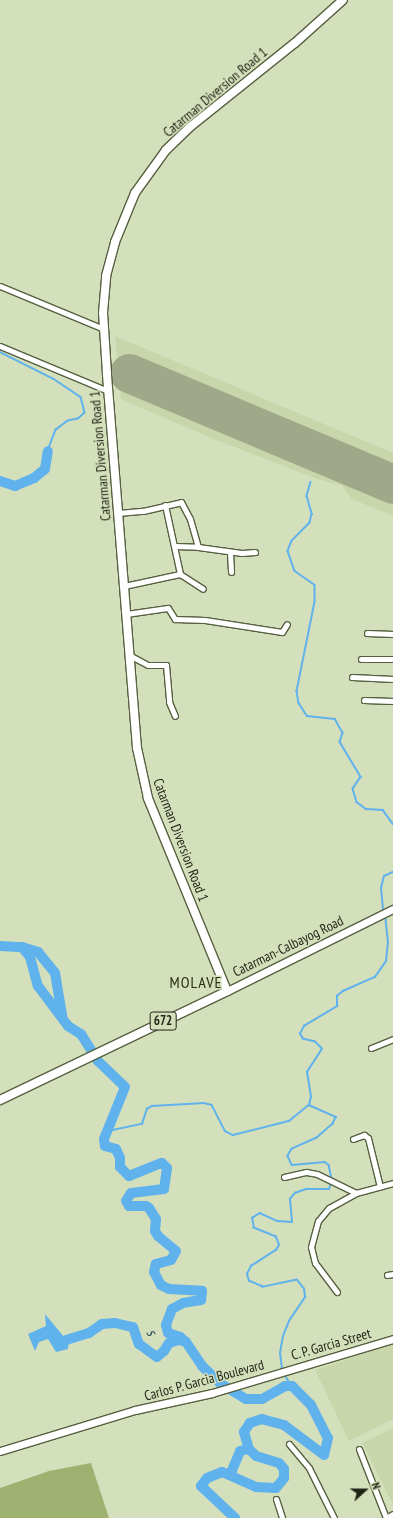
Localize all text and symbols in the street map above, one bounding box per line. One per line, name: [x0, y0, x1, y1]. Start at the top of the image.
street label: Catarman Diversion Road 1: [160, 44, 270, 140]
street label: Catarman Diversion Road 1: [86, 390, 114, 522]
street label: Catarman Diversion Road 1: [150, 776, 212, 904]
street label: Catarman-Calbayog Road: [230, 912, 346, 980]
district label: MOLAVE: [170, 972, 222, 992]
road number: 672: [149, 1010, 177, 1032]
street label: C. P. Garcia Street: [288, 1324, 374, 1364]
water label: s: [143, 1325, 161, 1339]
street label: Carlos P. Garcia Boulevard: [142, 1356, 266, 1404]
north arrow: [345, 1470, 385, 1510]
text: N: [369, 1480, 384, 1491]

